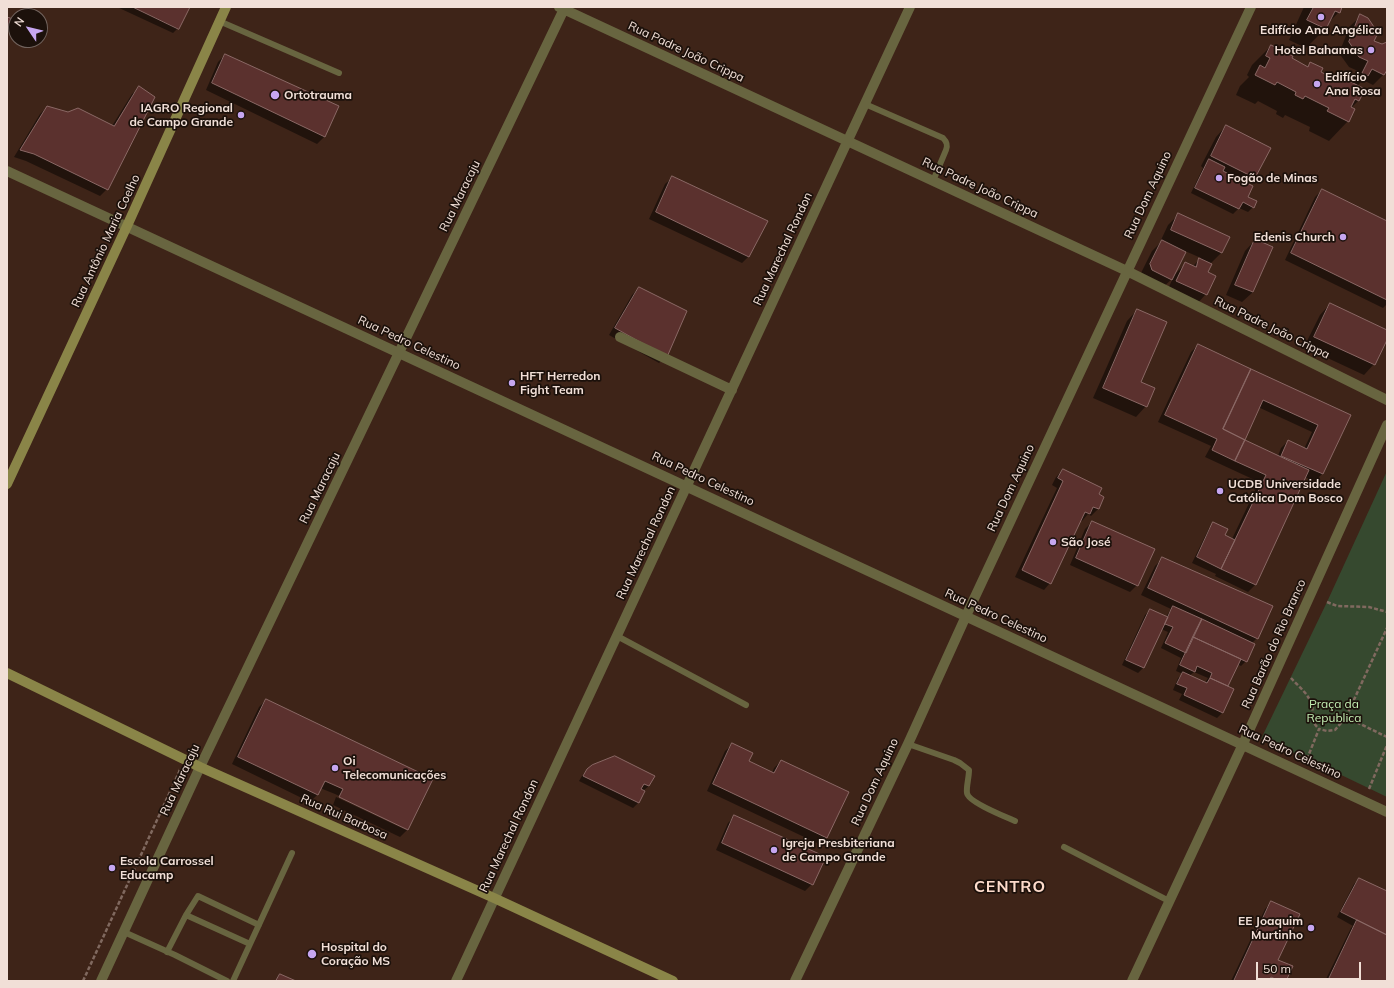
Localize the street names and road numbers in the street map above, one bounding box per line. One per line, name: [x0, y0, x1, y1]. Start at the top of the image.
street label: Rua Padre João Crippa: [626, 19, 746, 85]
street label: Rua Dom Aquino: [1121, 149, 1175, 241]
street label: Rua Padre João Crippa: [920, 155, 1040, 221]
street label: Rua Maracaju: [437, 158, 483, 234]
street label: Rua Antônio Maria Coelho: [69, 172, 143, 310]
street label: Rua Marechal Rondon: [750, 190, 816, 308]
street label: Rua Padre João Crippa: [1212, 294, 1332, 362]
street label: Rua Pedro Celestino: [355, 313, 463, 373]
street label: Rua Dom Aquino: [984, 442, 1038, 534]
street label: Rua Pedro Celestino: [649, 449, 757, 509]
street label: Rua Maracaju: [297, 450, 343, 526]
street label: Rua Marechal Rondon: [613, 484, 679, 602]
street label: Rua Barão do Rio Branco: [1239, 577, 1309, 711]
street label: Rua Pedro Celestino: [942, 586, 1050, 646]
street label: Rua Pedro Celestino: [1236, 722, 1344, 782]
street label: Rua Dom Aquino: [848, 736, 902, 828]
street label: Rua Maracaju: [157, 742, 203, 818]
street label: Rua Marechal Rondon: [476, 777, 542, 895]
street label: Rua Rui Barbosa: [298, 791, 390, 843]

